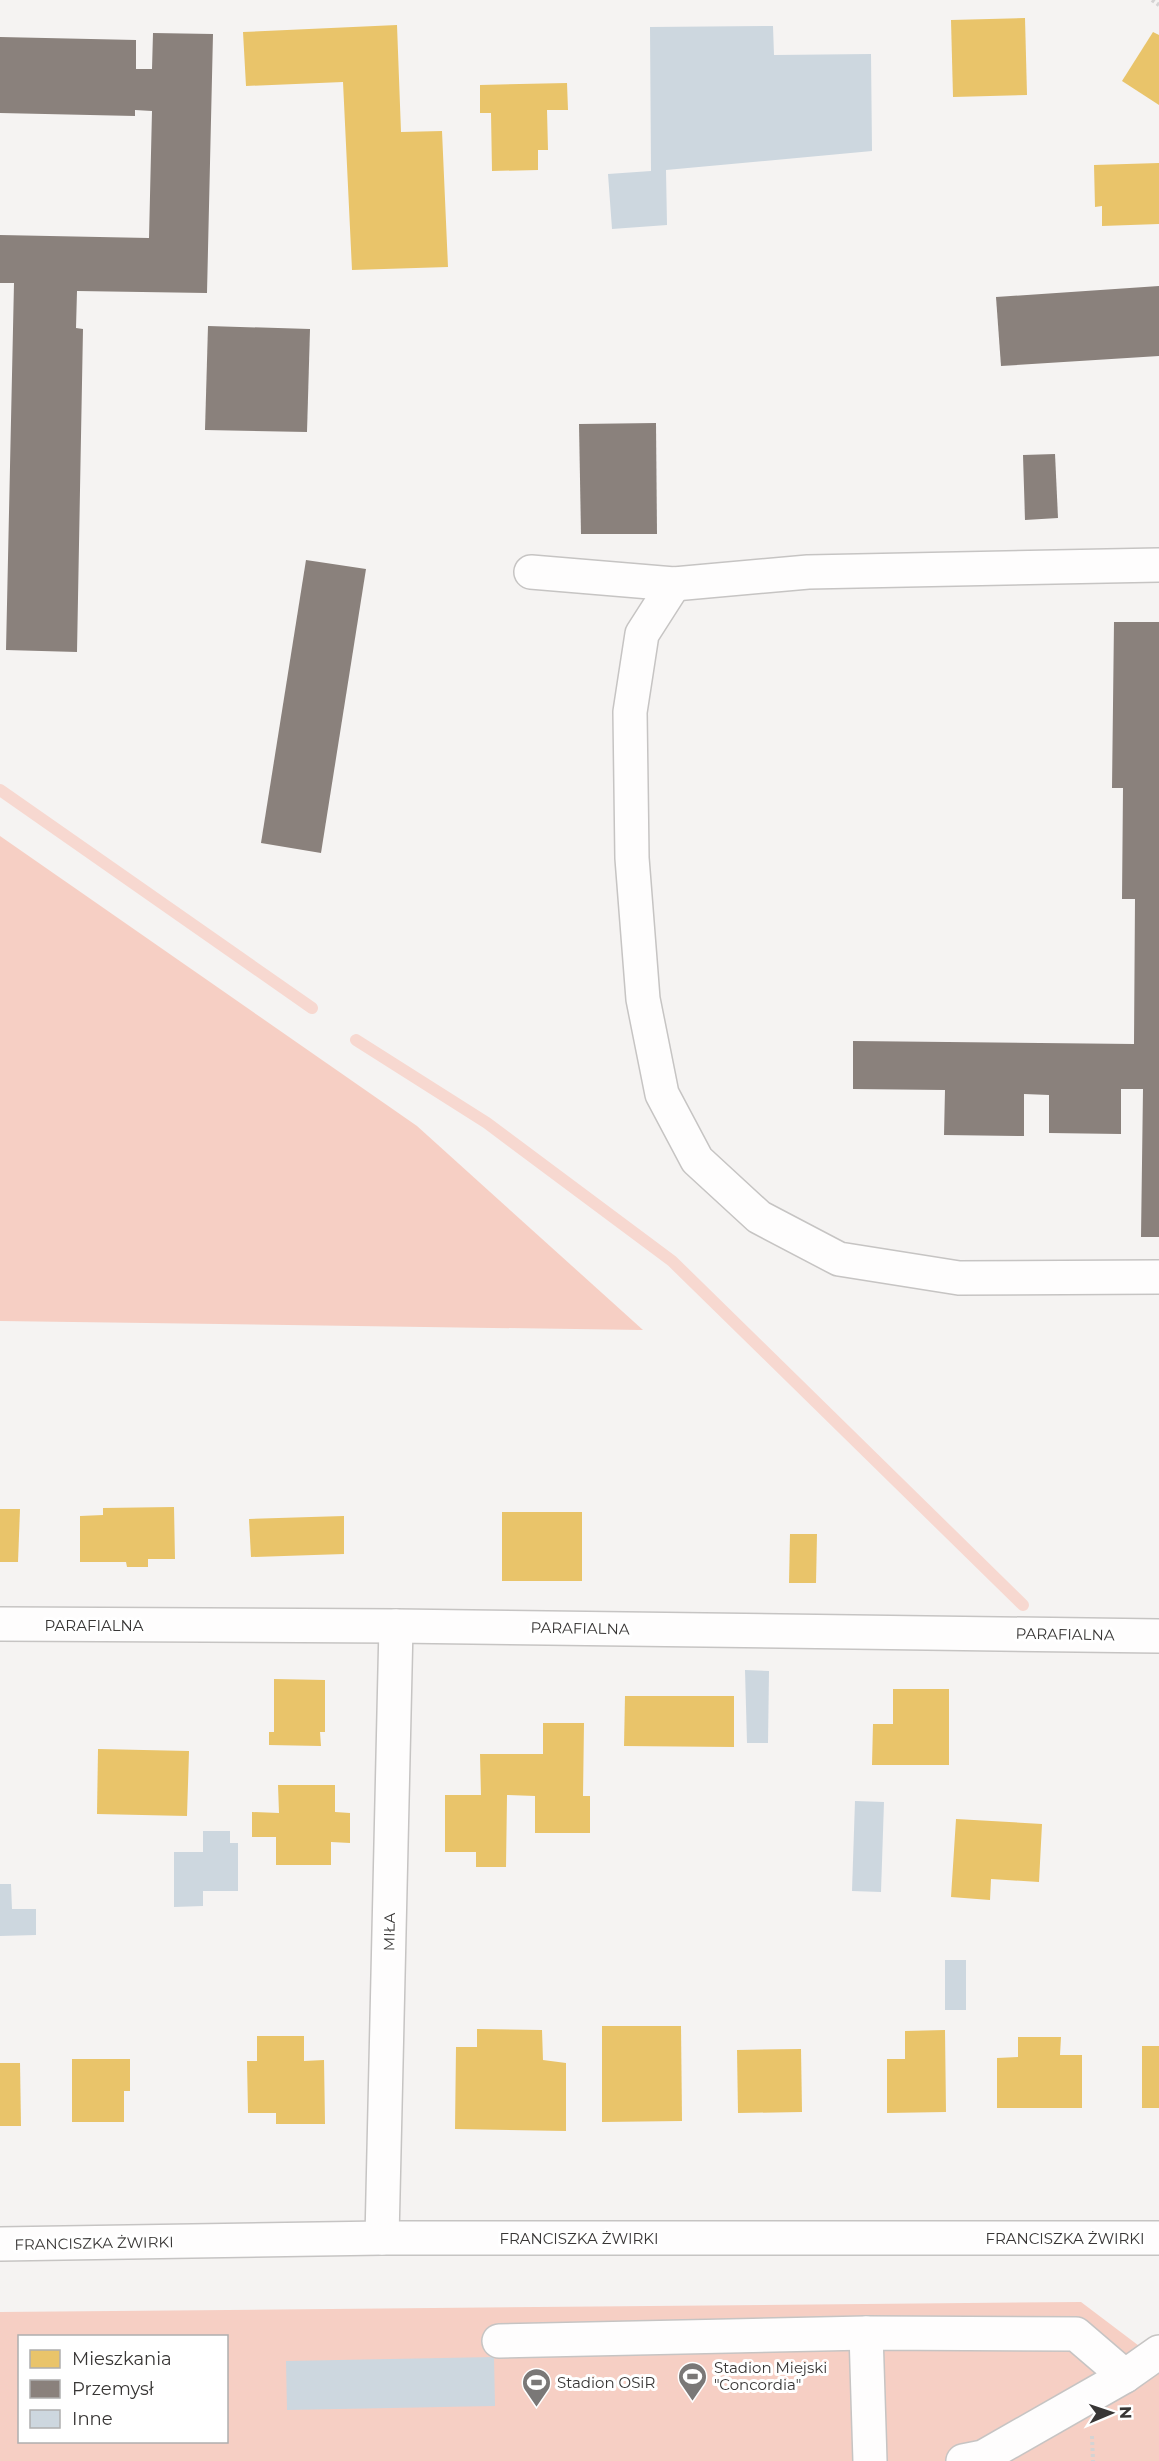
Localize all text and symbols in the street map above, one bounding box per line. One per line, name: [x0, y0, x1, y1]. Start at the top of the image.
street label: PARAFIALNA: [44, 1616, 144, 1635]
street label: PARAFIALNA: [530, 1618, 630, 1638]
street label: PARAFIALNA: [1015, 1624, 1115, 1644]
street label: MIŁA: [379, 1912, 399, 1951]
street label: FRANCISZKA ŻWIRKI: [499, 2229, 659, 2248]
street label: FRANCISZKA ŻWIRKI: [985, 2229, 1145, 2248]
street label: FRANCISZKA ŻWIRKI: [14, 2232, 174, 2254]
legend: [18, 2335, 228, 2443]
text: Mieszkania: [72, 2348, 172, 2370]
place label: Stadion Miejski "Concordia": [714, 2358, 827, 2394]
sports icon: Stadion Miejski "Concordia": [677, 2360, 709, 2402]
sports icon: Stadion OSiR: [520, 2366, 552, 2408]
place label: Stadion OSiR: [557, 2373, 655, 2392]
text: Przemysł: [72, 2378, 154, 2400]
north arrow: [1081, 2383, 1141, 2443]
text: N: [1116, 2406, 1135, 2419]
text: Inne: [72, 2408, 113, 2430]

